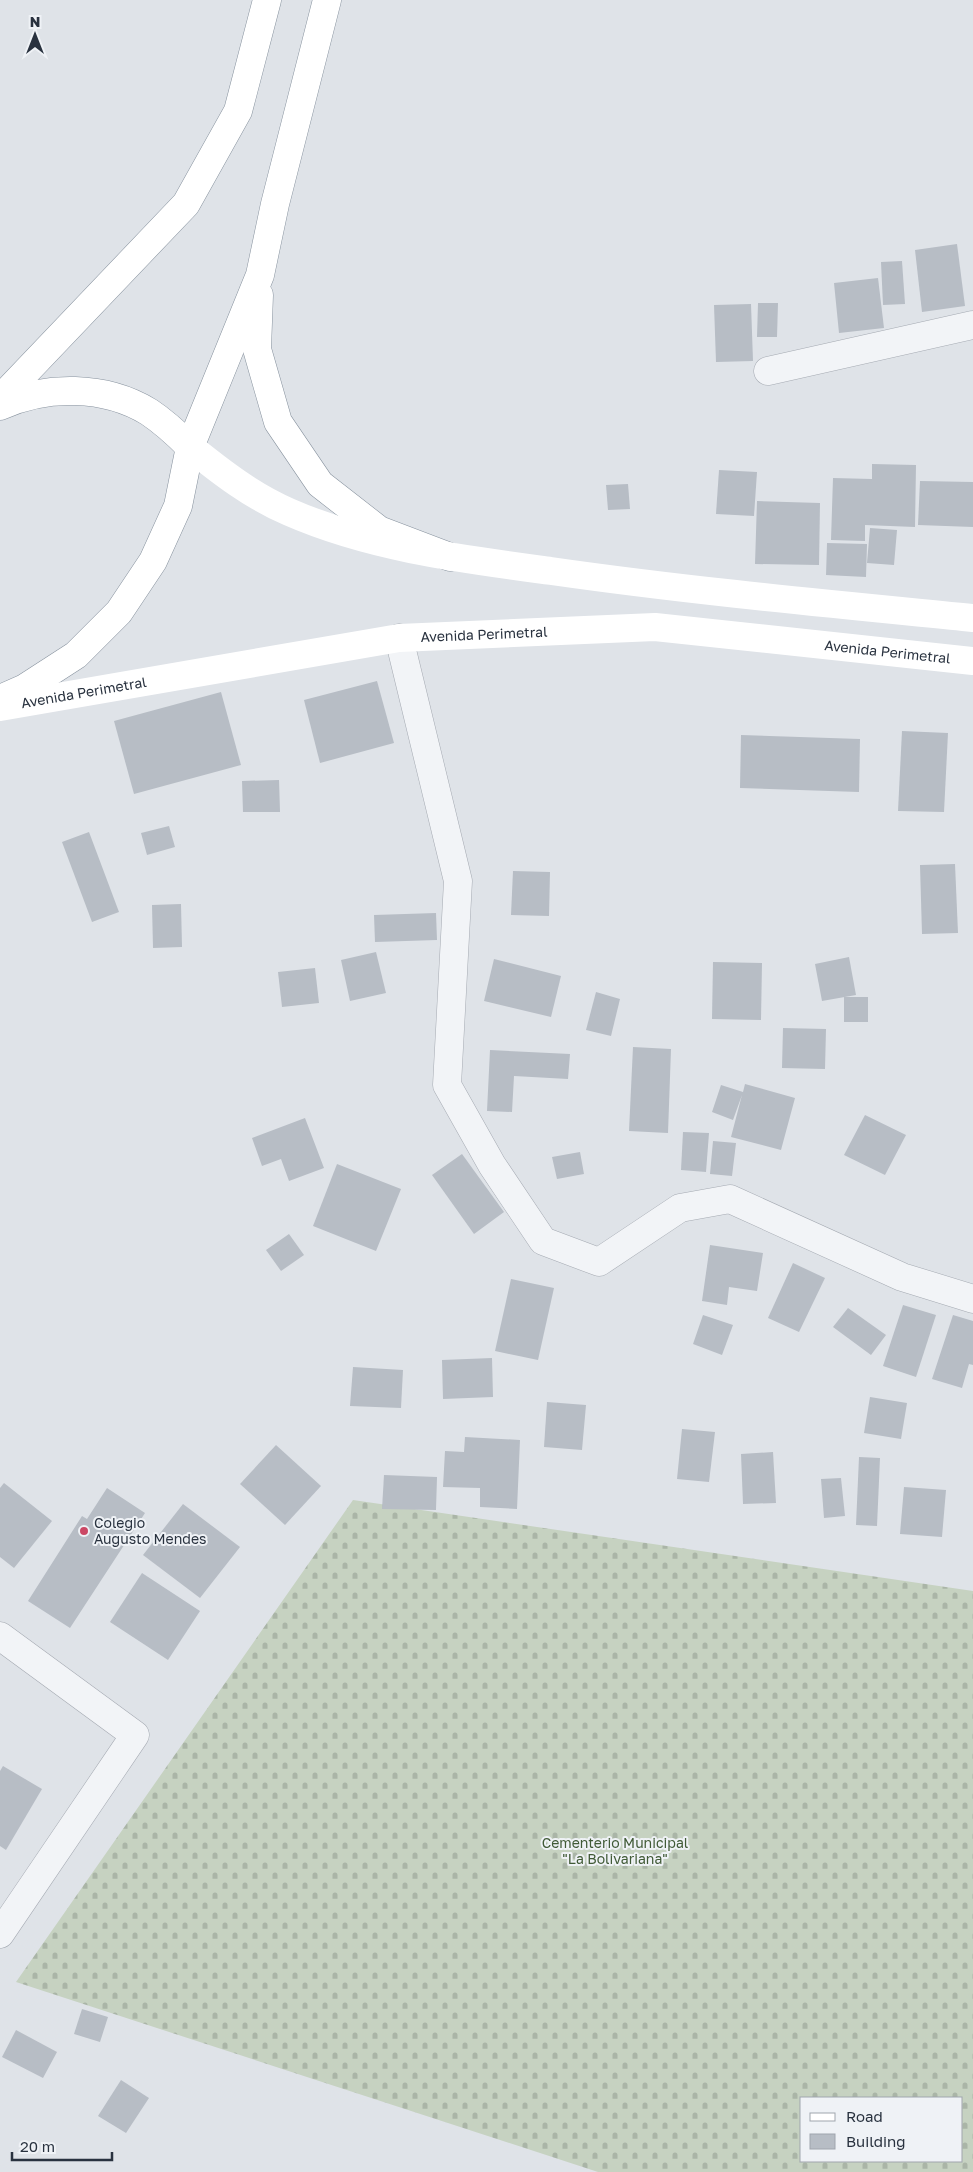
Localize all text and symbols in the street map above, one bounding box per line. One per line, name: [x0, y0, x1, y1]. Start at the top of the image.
north arrow: [10, 10, 60, 60]
text: N: [30, 13, 40, 30]
street label: Avenida Perimetral: [420, 623, 548, 645]
street label: Avenida Perimetral: [824, 636, 952, 667]
street label: Avenida Perimetral: [20, 673, 148, 711]
place label: Colegio Augusto Mendes: [94, 1514, 207, 1547]
marker: Colegio Augusto Mendes: [78, 1525, 90, 1537]
park label: Cementerio Municipal "La Bolivariana": [542, 1834, 688, 1867]
legend: [800, 2097, 963, 2162]
text: Road: [846, 2107, 883, 2125]
scale bar: [12, 2130, 112, 2162]
text: Building: [846, 2132, 906, 2150]
text: 20 m: [20, 2137, 55, 2155]

